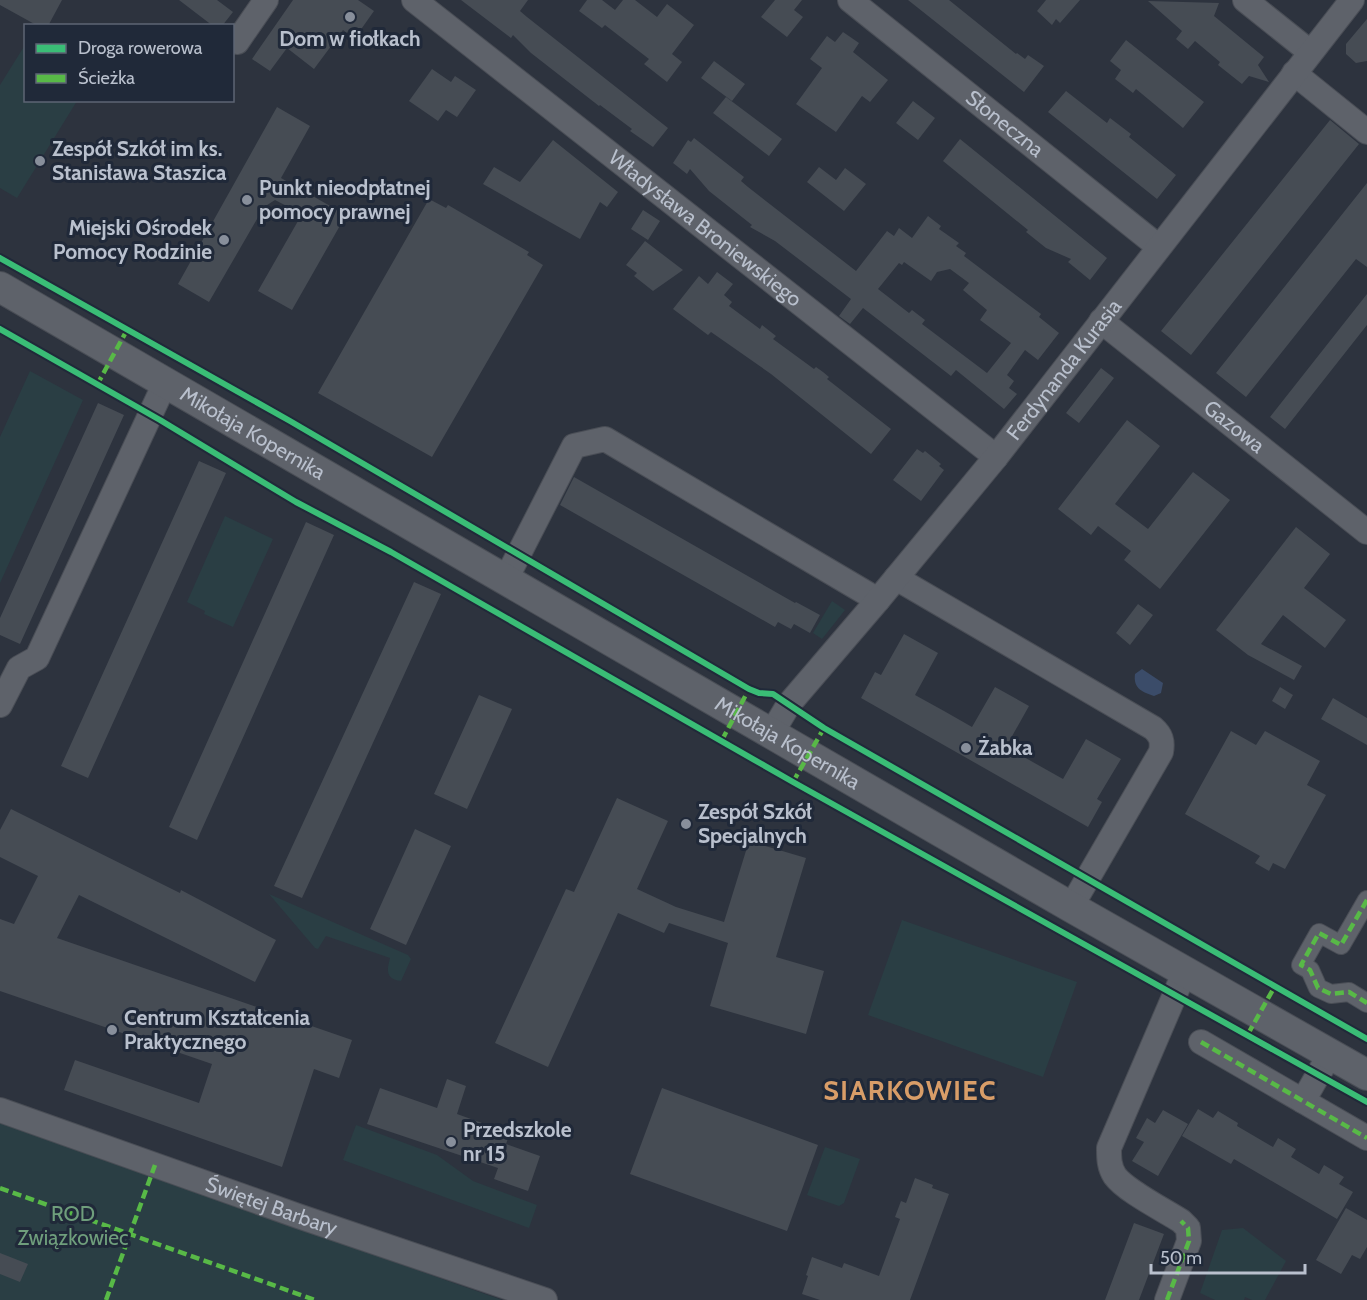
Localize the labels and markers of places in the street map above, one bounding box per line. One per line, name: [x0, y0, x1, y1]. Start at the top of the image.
marker: Dom w fiołkach: [343, 10, 357, 24]
place label: Dom w fiołkach: [279, 26, 421, 51]
place label: Zespół Szkół im ks. Stanisława Staszica: [52, 136, 227, 185]
marker: Zespół Szkół im ks. Stanisława Staszica: [33, 154, 47, 168]
place label: Punkt nieodpłatnej pomocy prawnej: [259, 175, 431, 224]
marker: Punkt nieodpłatnej pomocy prawnej: [240, 193, 254, 207]
place label: Miejski Ośrodek Pomocy Rodzinie: [53, 215, 213, 264]
marker: Miejski Ośrodek Pomocy Rodzinie: [217, 233, 231, 247]
place label: Żabka: [978, 735, 1033, 760]
marker: Żabka: [959, 741, 973, 755]
place label: Zespół Szkół Specjalnych: [698, 799, 812, 848]
marker: Zespół Szkół Specjalnych: [679, 817, 693, 831]
place label: Centrum Kształcenia Praktycznego: [124, 1005, 311, 1054]
marker: Centrum Kształcenia Praktycznego: [105, 1023, 119, 1037]
place label: Przedszkole nr 15: [463, 1117, 572, 1166]
marker: Przedszkole nr 15: [444, 1135, 458, 1149]

